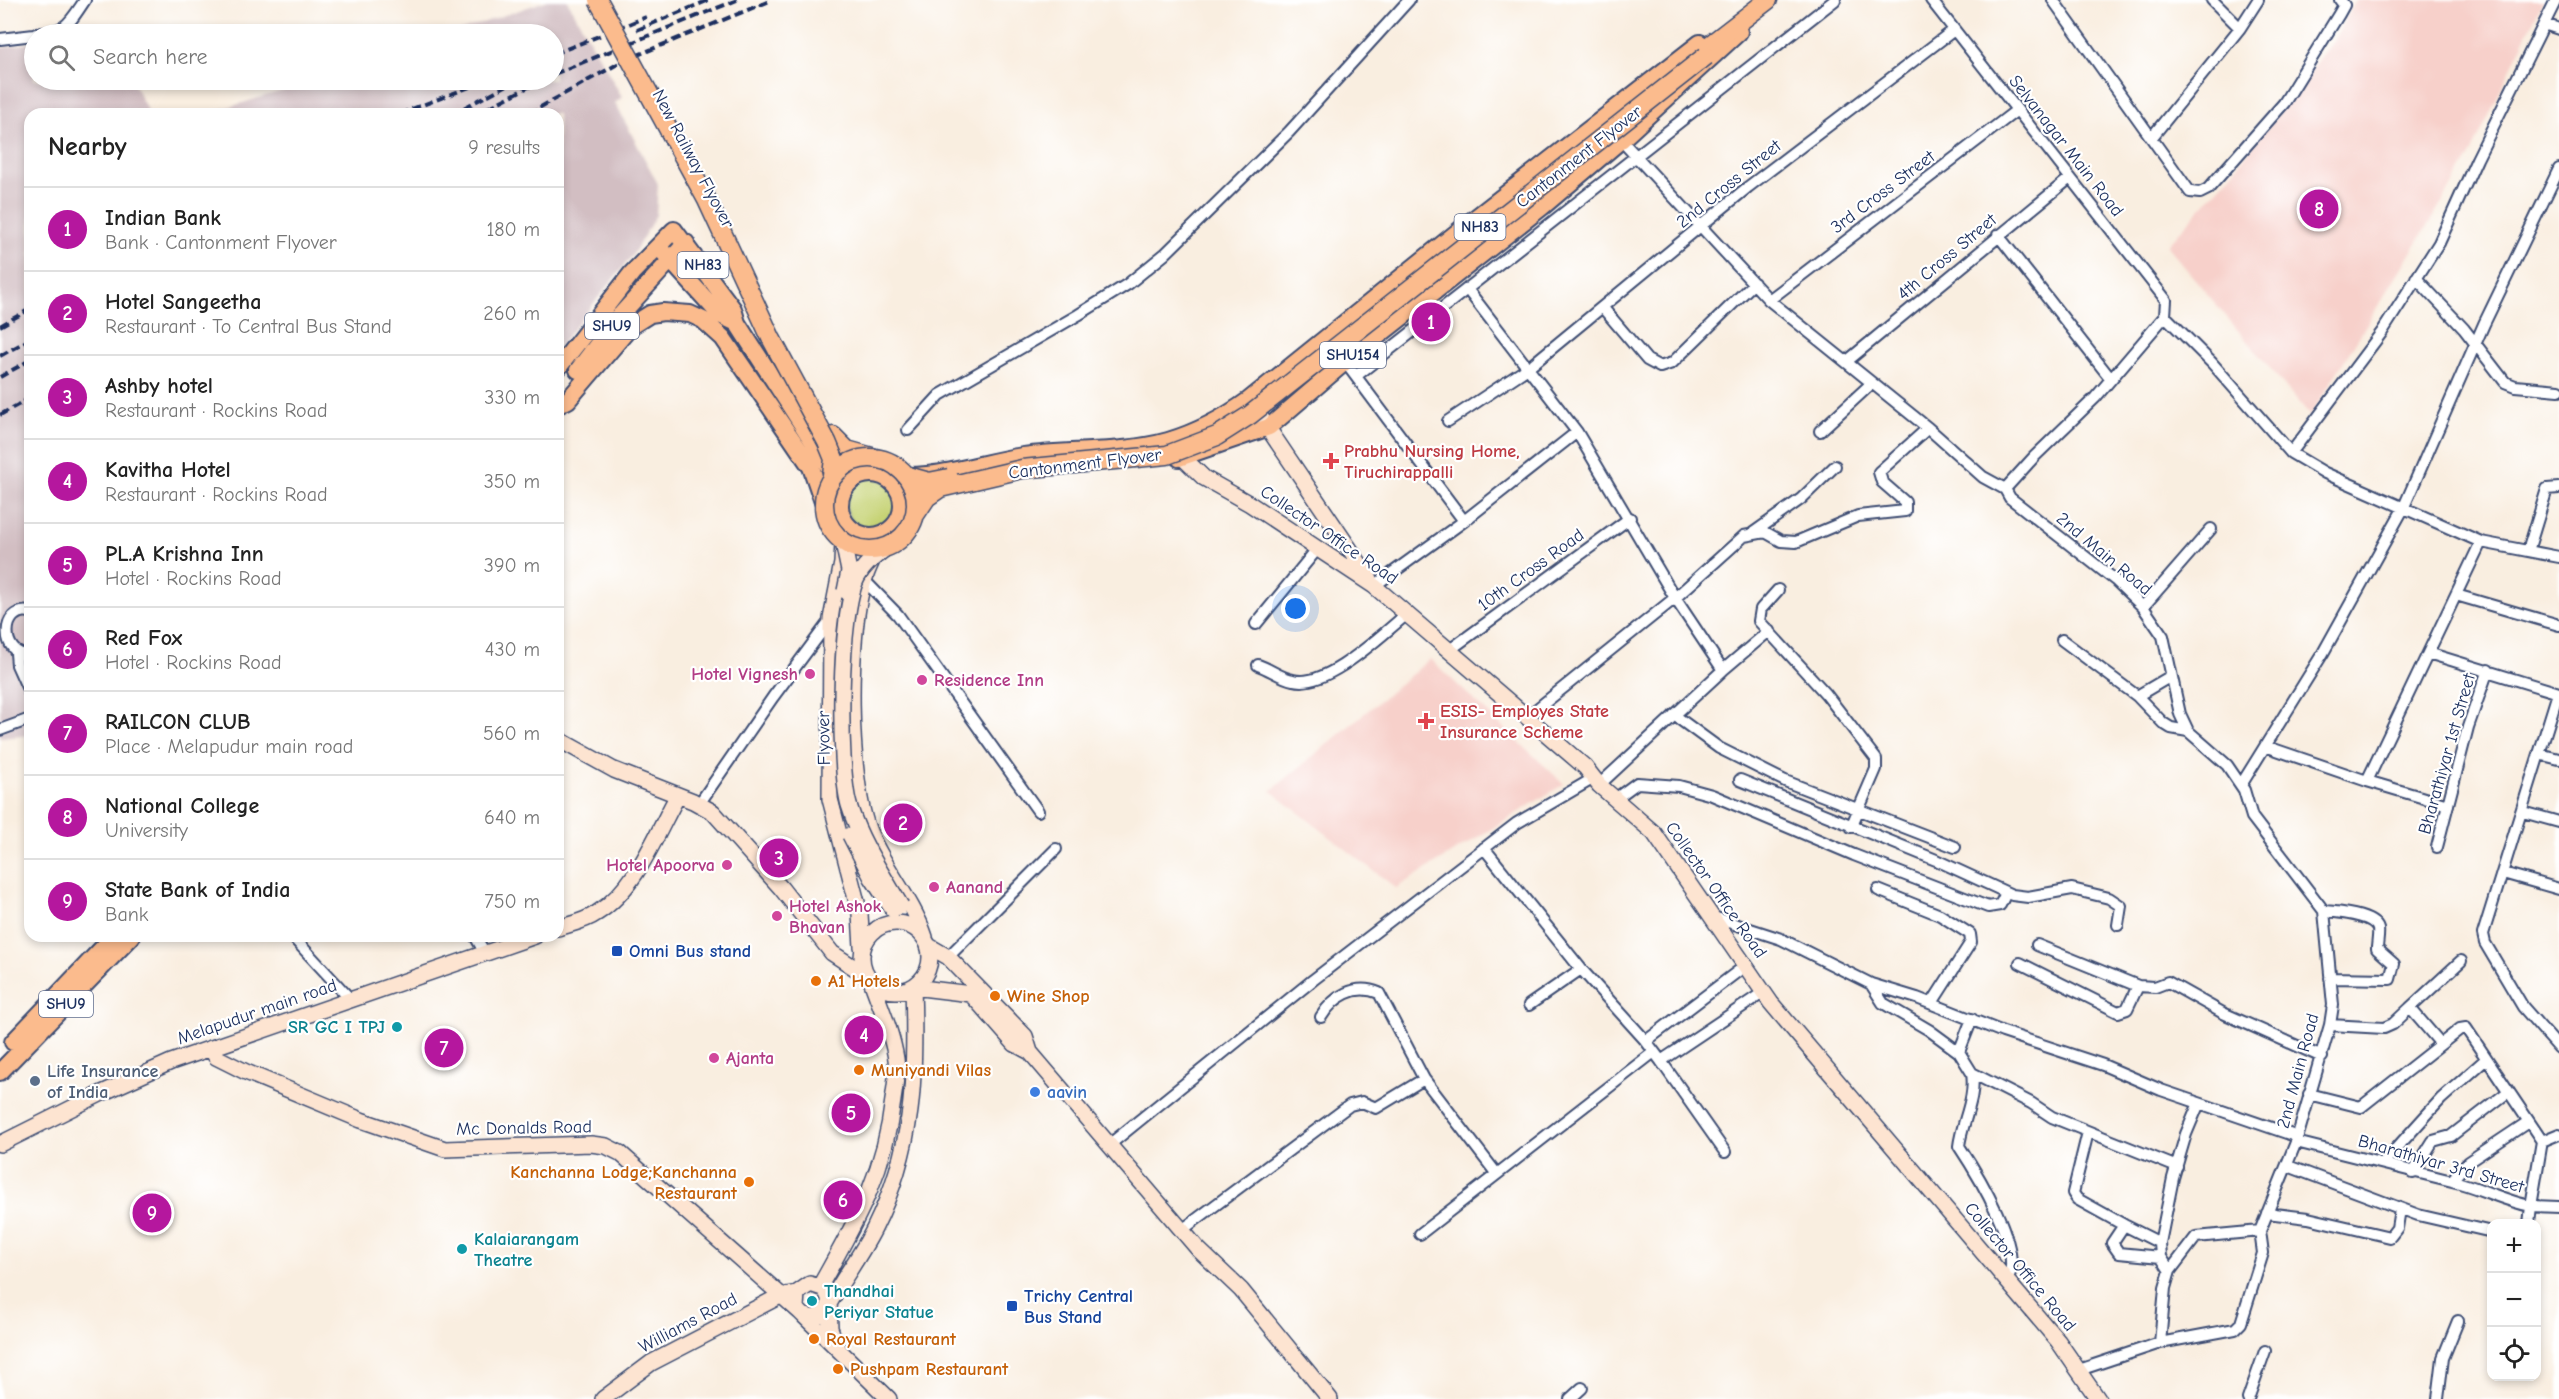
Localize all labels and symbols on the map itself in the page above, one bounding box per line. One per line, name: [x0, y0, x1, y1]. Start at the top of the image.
street label: Selvanagar Main Road: [2004, 71, 2128, 221]
street label: New Railway Flyover: [648, 86, 739, 233]
street label: Cantonment Flyover: [1512, 101, 1647, 213]
street label: 2nd Cross Street: [1673, 135, 1786, 233]
street label: 3rd Cross Street: [1827, 146, 1940, 238]
pin: 8: [2300, 186, 2338, 232]
street label: 4th Cross Street: [1893, 209, 2001, 305]
road number: NH83: [1454, 214, 1506, 240]
road number: NH83: [678, 252, 728, 278]
pin: 1: [1412, 300, 1450, 344]
road number: SHU9: [585, 313, 639, 339]
road number: SHU154: [1320, 342, 1386, 368]
place label: Prabhu Nursing Home, Tiruchirappalli: [1344, 441, 1520, 483]
street label: Cantonment Flyover: [1007, 444, 1164, 484]
marker: Prabhu Nursing Home, Tiruchirappalli: [1322, 452, 1340, 470]
street label: Collector Office Road: [1256, 481, 1402, 589]
street label: 2nd Main Road: [2052, 508, 2156, 600]
street label: 10th Cross Road: [1474, 524, 1588, 616]
your location: [1281, 594, 1310, 623]
place label: Hotel Vignesh: [691, 664, 798, 685]
marker: Hotel Vignesh: [803, 667, 817, 681]
place label: Residence Inn: [934, 670, 1044, 691]
street label: Bharathiyar 1st Street: [2414, 670, 2480, 837]
marker: Residence Inn: [915, 673, 929, 687]
place label: ESIS- Employes State Insurance Scheme: [1440, 701, 1609, 743]
street label: Flyover: [813, 710, 835, 766]
marker: ESIS- Employes State Insurance Scheme: [1417, 712, 1435, 730]
pin: 2: [884, 800, 922, 846]
street label: Collector Office Road: [1661, 818, 1771, 962]
pin: 3: [760, 836, 798, 880]
place label: Hotel Apoorva: [606, 855, 715, 876]
marker: Hotel Apoorva: [720, 858, 734, 872]
place label: Aanand: [946, 877, 1003, 898]
marker: Aanand: [927, 880, 941, 894]
place label: Hotel Ashok Bhavan: [789, 896, 881, 938]
marker: Hotel Ashok Bhavan: [770, 909, 784, 923]
place label: Omni Bus stand: [629, 941, 751, 962]
marker: Omni Bus stand: [610, 944, 624, 958]
place label: A1 Hotels: [828, 971, 900, 992]
marker: A1 Hotels: [809, 974, 823, 988]
street label: Melapudur main road: [174, 975, 340, 1049]
place label: Wine Shop: [1007, 986, 1090, 1007]
marker: Wine Shop: [988, 989, 1002, 1003]
road number: SHU9: [39, 991, 93, 1017]
street label: 2nd Main Road: [2273, 1011, 2323, 1131]
pin: 4: [844, 1012, 884, 1058]
place label: SR GC I TPJ: [288, 1017, 385, 1038]
marker: SR GC I TPJ: [390, 1020, 404, 1034]
pin: 7: [424, 1026, 464, 1070]
place label: Ajanta: [726, 1048, 774, 1069]
marker: Ajanta: [707, 1051, 721, 1065]
place label: Muniyandi Vilas: [871, 1060, 991, 1081]
place label: Life Insurance of India: [47, 1061, 158, 1103]
marker: Muniyandi Vilas: [852, 1063, 866, 1077]
marker: Life Insurance of India: [28, 1074, 42, 1088]
place label: aavin: [1047, 1082, 1087, 1103]
marker: aavin: [1028, 1085, 1042, 1099]
pin: 5: [832, 1090, 870, 1136]
street label: Mc Donalds Road: [456, 1116, 592, 1140]
street label: Bharathiyar 3rd Street: [2356, 1130, 2527, 1198]
place label: Kanchanna Lodge;Kanchanna Restaurant: [510, 1162, 738, 1204]
marker: Kanchanna Lodge;Kanchanna Restaurant: [742, 1175, 756, 1189]
pin: 6: [824, 1178, 862, 1222]
pin: 9: [132, 1190, 172, 1236]
street label: Collector Office Road: [1960, 1198, 2080, 1336]
place label: Kalaiarangam Theatre: [474, 1229, 579, 1271]
marker: Kalaiarangam Theatre: [455, 1242, 469, 1256]
place label: Thandhai Periyar Statue: [824, 1281, 934, 1323]
place label: Trichy Central Bus Stand: [1024, 1286, 1133, 1328]
street label: Williams Road: [635, 1288, 741, 1358]
marker: Thandhai Periyar Statue: [805, 1294, 819, 1308]
marker: Trichy Central Bus Stand: [1005, 1299, 1019, 1313]
place label: Royal Restaurant: [826, 1329, 957, 1350]
marker: Royal Restaurant: [807, 1332, 821, 1346]
place label: Pushpam Restaurant: [850, 1359, 1009, 1380]
marker: Pushpam Restaurant: [831, 1362, 845, 1376]

